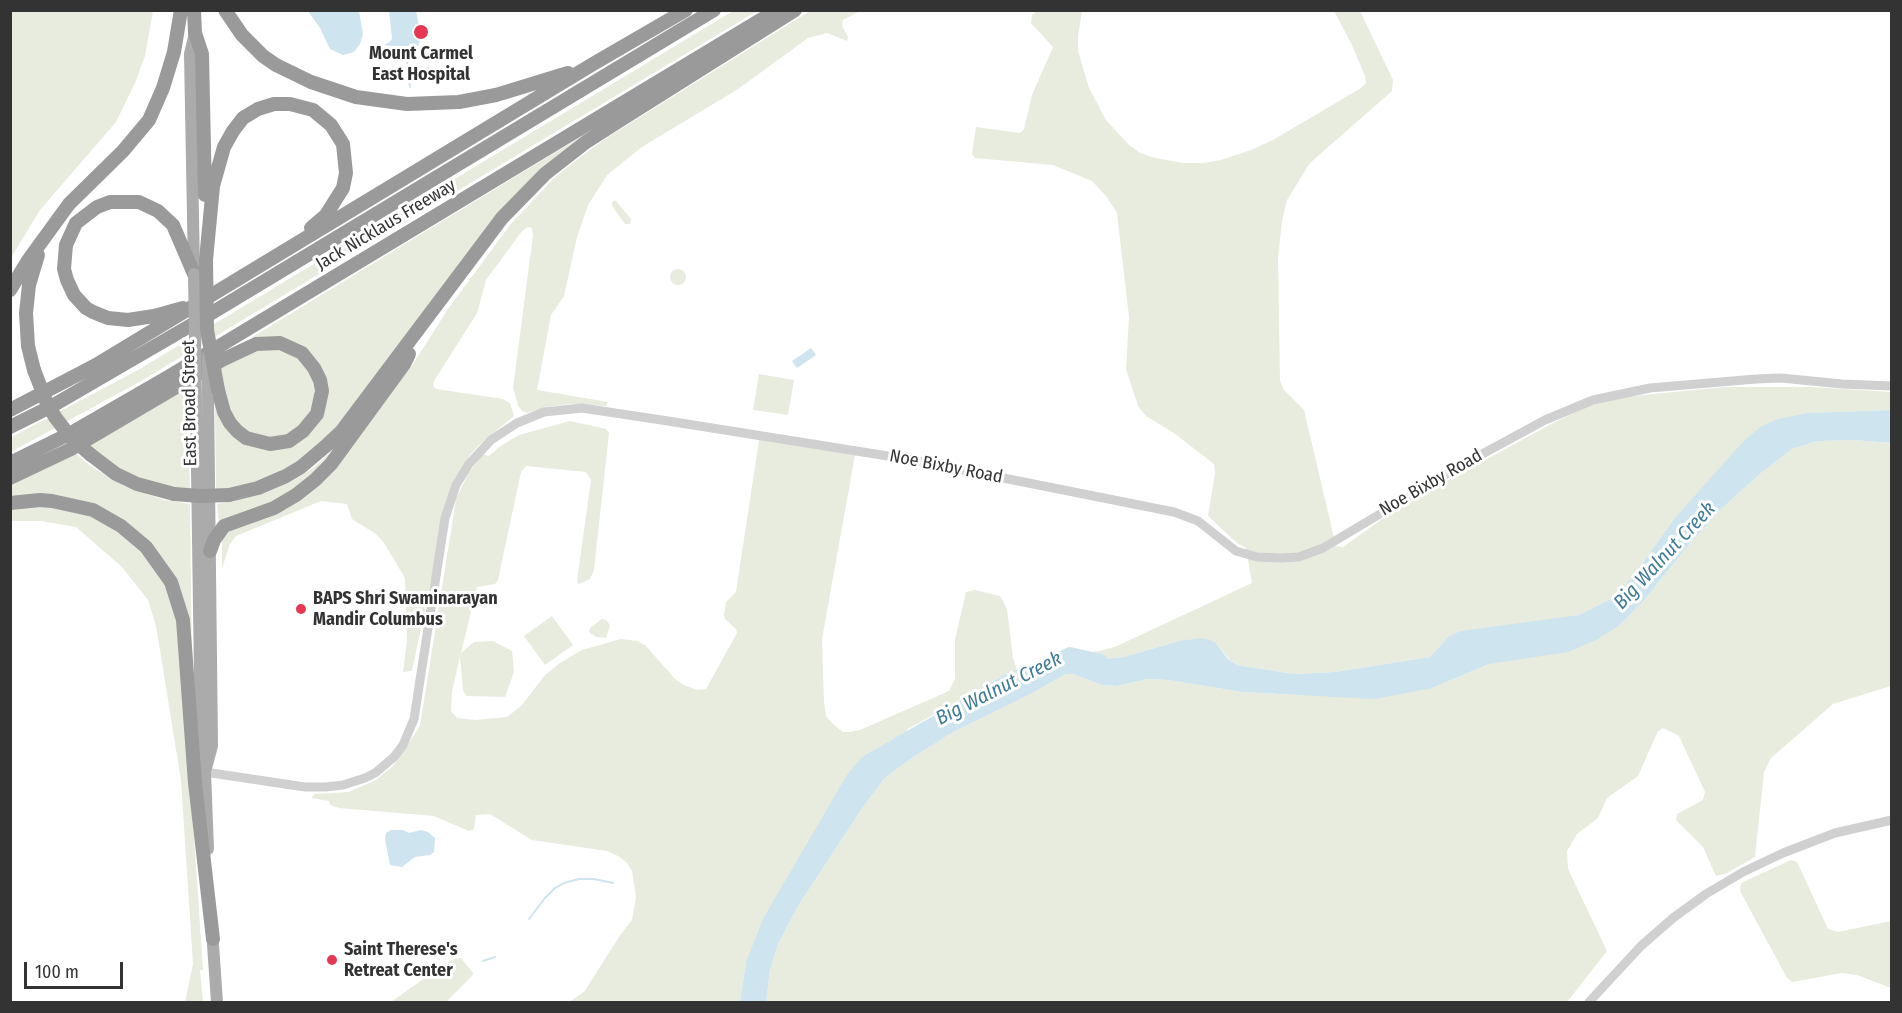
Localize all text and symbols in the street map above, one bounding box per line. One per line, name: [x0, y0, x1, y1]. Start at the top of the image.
marker: Mount Carmel East Hospital: [412, 23, 430, 41]
place label: Mount Carmel East Hospital: [369, 43, 473, 86]
street label: Jack Nicklaus Freeway: [312, 175, 460, 275]
street label: East Broad Street: [178, 340, 202, 466]
street label: Noe Bixby Road: [888, 445, 1004, 489]
street label: Noe Bixby Road: [1376, 445, 1486, 521]
water label: Big Walnut Creek: [1609, 497, 1721, 615]
place label: BAPS Shri Swaminarayan Mandir Columbus: [313, 588, 498, 630]
marker: BAPS Shri Swaminarayan Mandir Columbus: [294, 602, 308, 616]
water label: Big Walnut Creek: [932, 647, 1066, 731]
place label: Saint Therese's Retreat Center: [344, 939, 458, 982]
scale bar: [27, 950, 126, 988]
marker: Saint Therese's Retreat Center: [325, 953, 339, 967]
text: 100 m: [35, 961, 79, 983]

